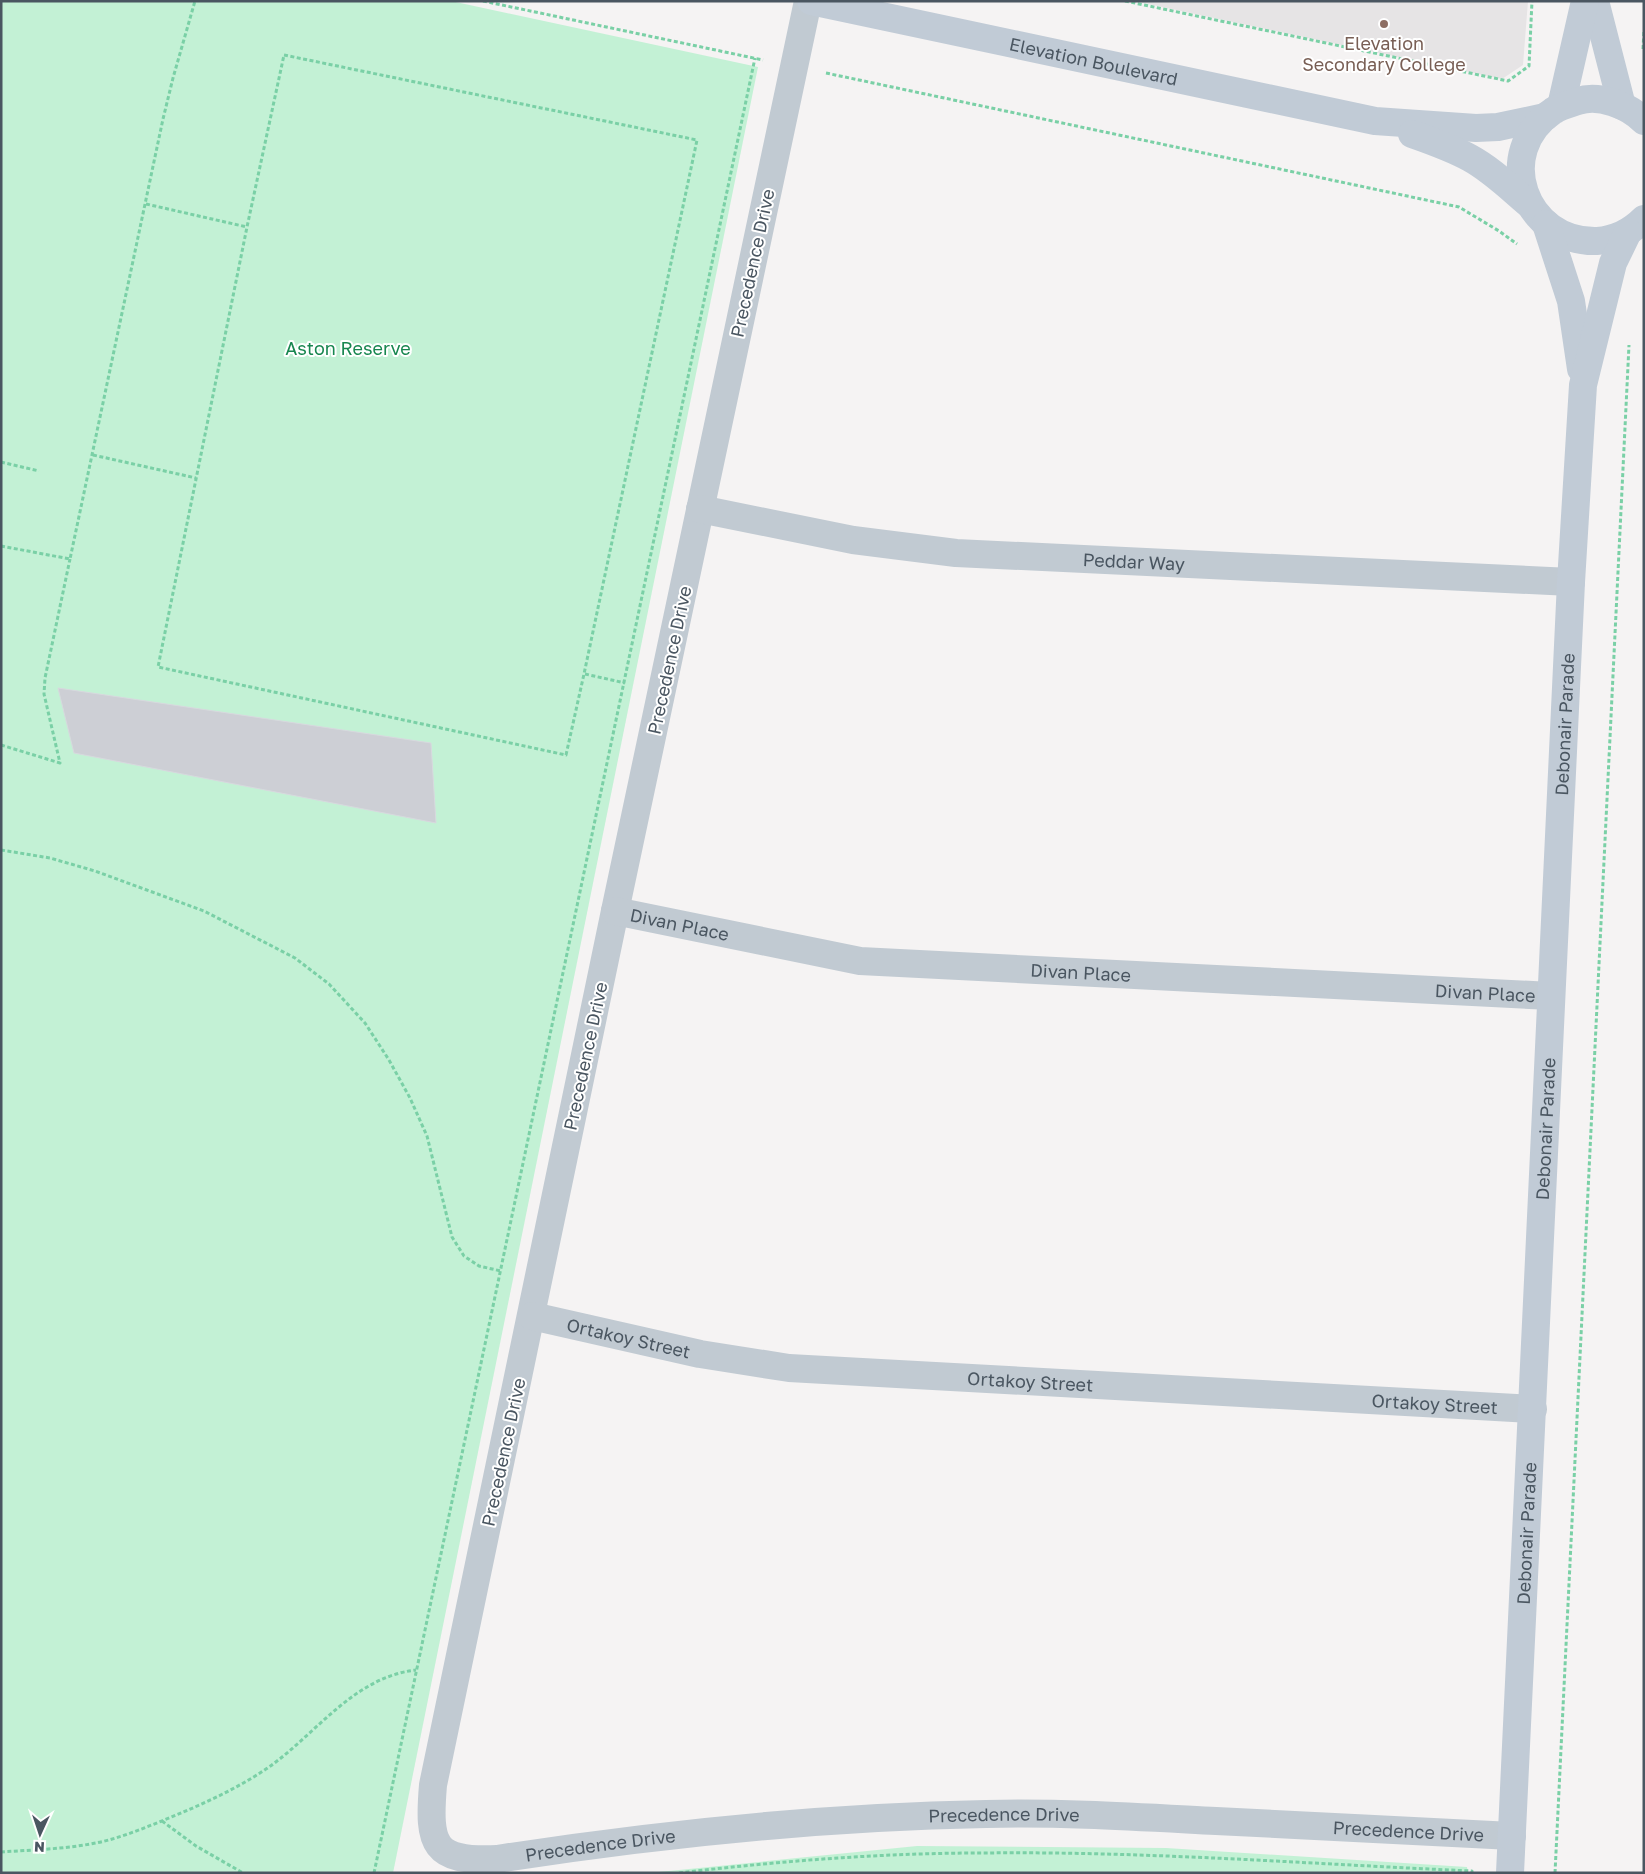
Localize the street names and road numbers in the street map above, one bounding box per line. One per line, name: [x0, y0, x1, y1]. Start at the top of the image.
street label: Elevation Boulevard: [1007, 33, 1180, 90]
street label: Precedence Drive: [726, 187, 778, 339]
street label: Peddar Way: [1082, 548, 1186, 575]
street label: Precedence Drive: [643, 584, 695, 736]
street label: Debonair Parade: [1550, 652, 1579, 796]
street label: Divan Place: [628, 903, 731, 945]
street label: Divan Place: [1030, 959, 1132, 986]
street label: Divan Place: [1434, 979, 1536, 1006]
street label: Precedence Drive: [559, 980, 611, 1132]
street label: Debonair Parade: [1531, 1057, 1560, 1201]
street label: Ortakoy Street: [565, 1313, 693, 1363]
street label: Ortakoy Street: [967, 1367, 1094, 1396]
street label: Precedence Drive: [477, 1376, 529, 1528]
street label: Ortakoy Street: [1371, 1389, 1498, 1418]
street label: Debonair Parade: [1512, 1461, 1540, 1605]
street label: Precedence Drive: [928, 1803, 1080, 1827]
street label: Precedence Drive: [1332, 1816, 1485, 1846]
street label: Precedence Drive: [524, 1824, 677, 1866]

